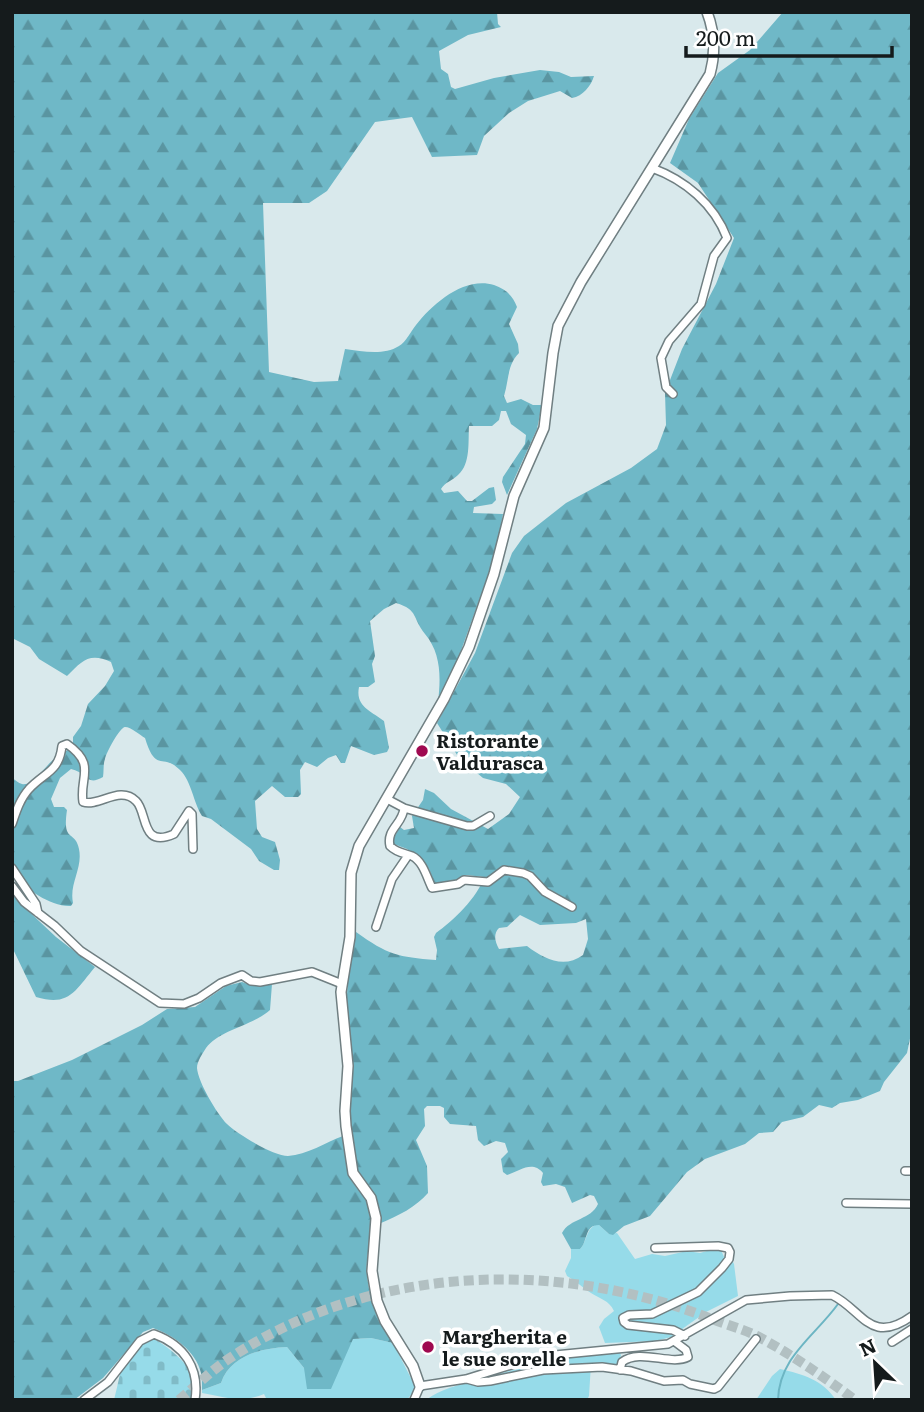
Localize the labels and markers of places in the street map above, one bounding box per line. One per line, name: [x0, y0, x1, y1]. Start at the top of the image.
place label: Ristorante Valdurasca: [436, 726, 544, 776]
marker: Ristorante Valdurasca: [414, 743, 430, 759]
place label: Margherita e le sue sorelle: [442, 1322, 567, 1372]
marker: Margherita e le sue sorelle: [420, 1339, 436, 1355]

